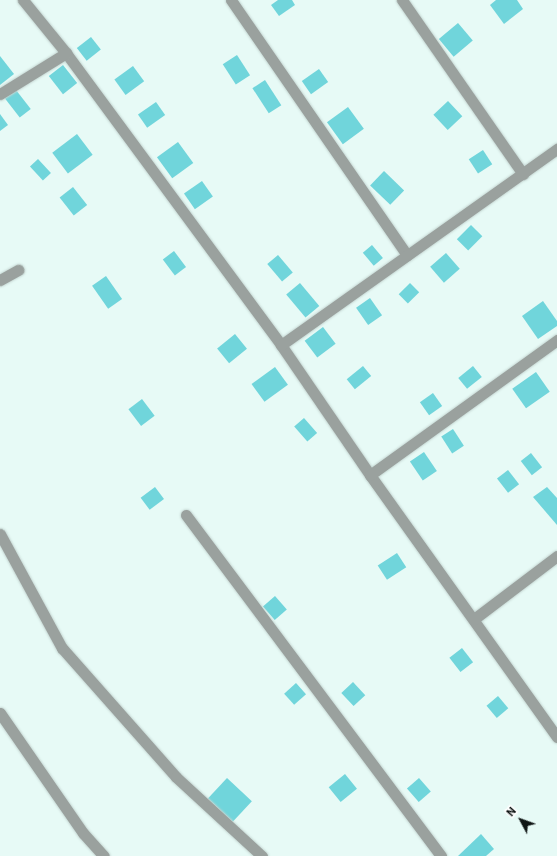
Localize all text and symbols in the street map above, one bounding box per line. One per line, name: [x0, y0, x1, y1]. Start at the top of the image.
north arrow: [501, 800, 541, 840]
text: N: [504, 805, 519, 819]

